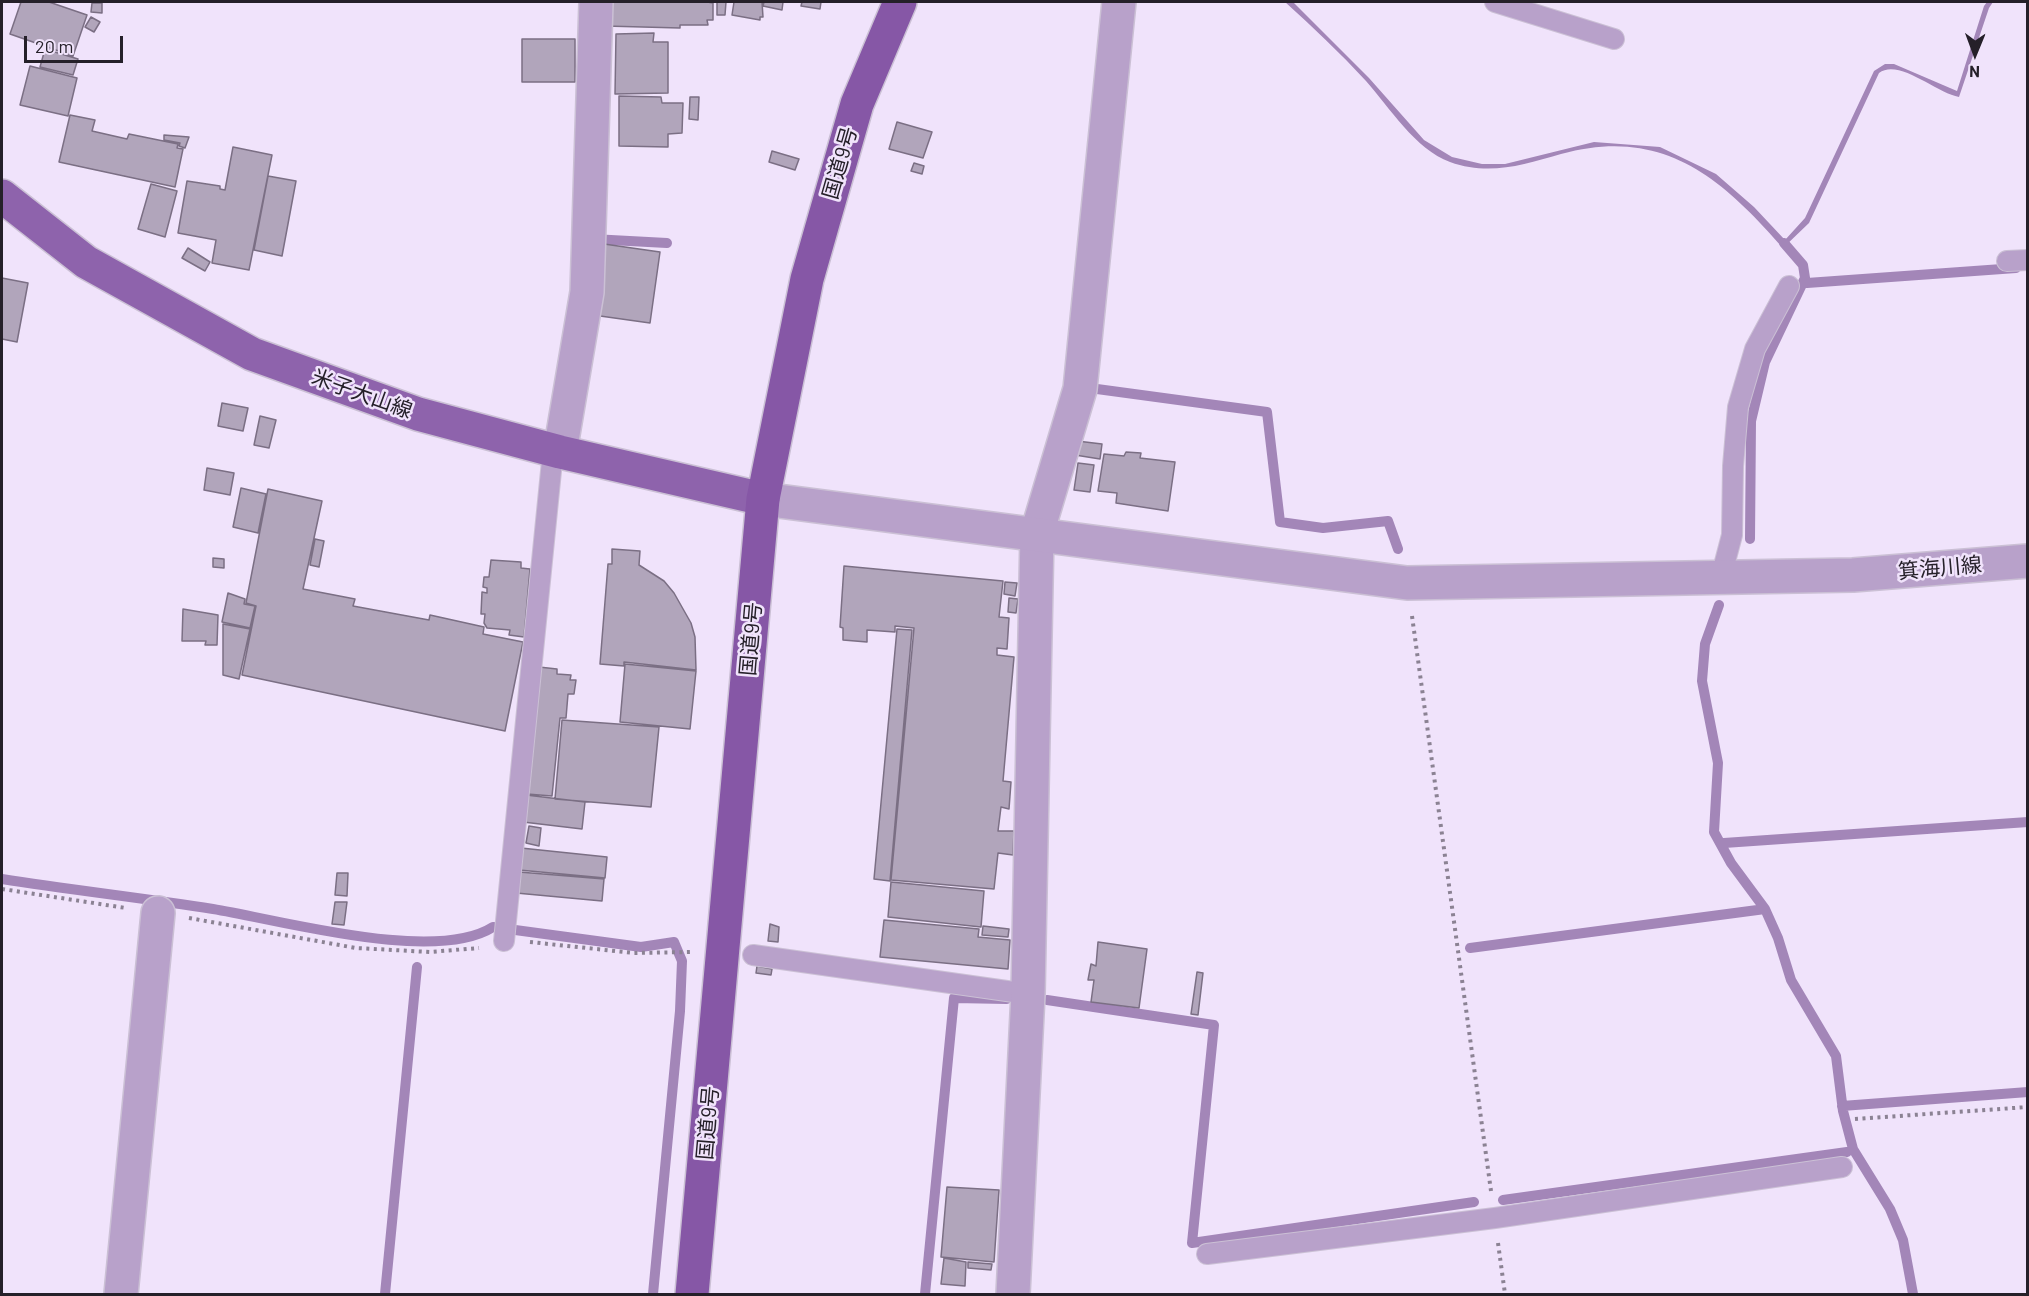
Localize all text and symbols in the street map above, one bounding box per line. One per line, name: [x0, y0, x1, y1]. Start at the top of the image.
scale bar: [27, 24, 126, 62]
north arrow: [1945, 24, 2005, 84]
text: 20 m: [35, 35, 73, 57]
text: N: [1969, 63, 1980, 82]
street label: 国道9号: [818, 124, 862, 202]
street label: 米子大山線: [308, 364, 416, 424]
street label: 箕海川線: [1897, 552, 1983, 584]
street label: 国道9号: [735, 601, 767, 677]
street label: 国道9号: [692, 1085, 724, 1161]

